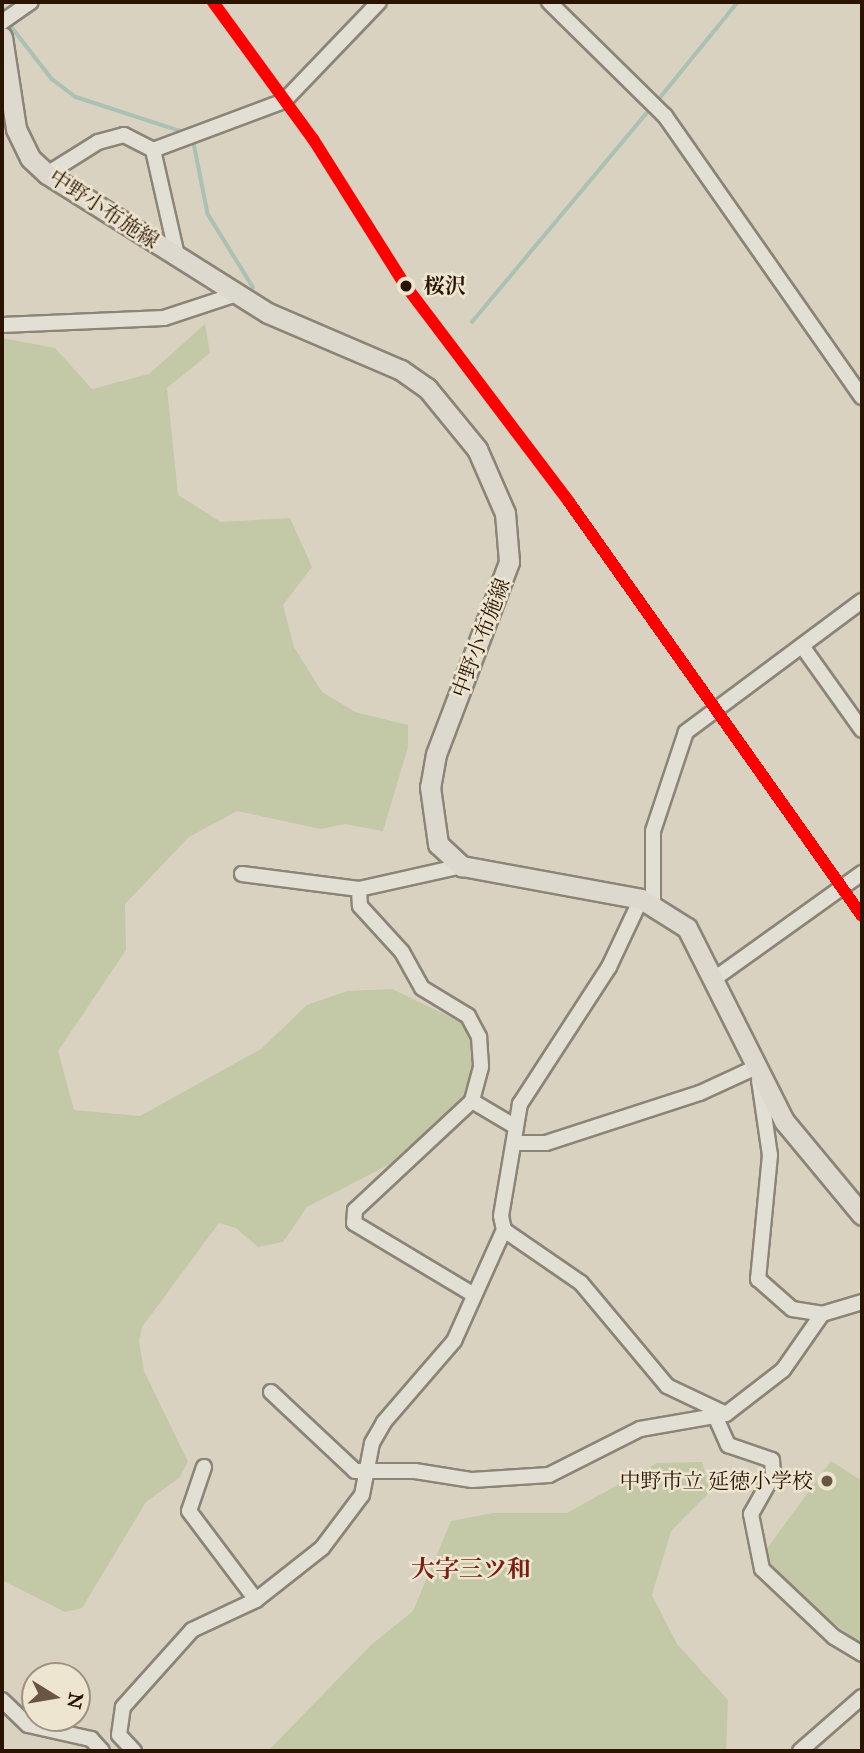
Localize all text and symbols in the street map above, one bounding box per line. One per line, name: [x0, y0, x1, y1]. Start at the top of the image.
street label: 中野小布施線: [44, 164, 164, 254]
place label: 桜沢: [424, 273, 466, 299]
marker: 桜沢: [394, 274, 418, 298]
street label: 中野小布施線: [447, 575, 515, 701]
place label: 中野市立 延徳小学校: [619, 1468, 813, 1494]
marker: 中野市立 延徳小学校: [819, 1473, 835, 1489]
district label: 大字三ツ和: [411, 1556, 531, 1584]
north arrow: [21, 1662, 91, 1732]
text: N: [62, 1691, 88, 1711]

